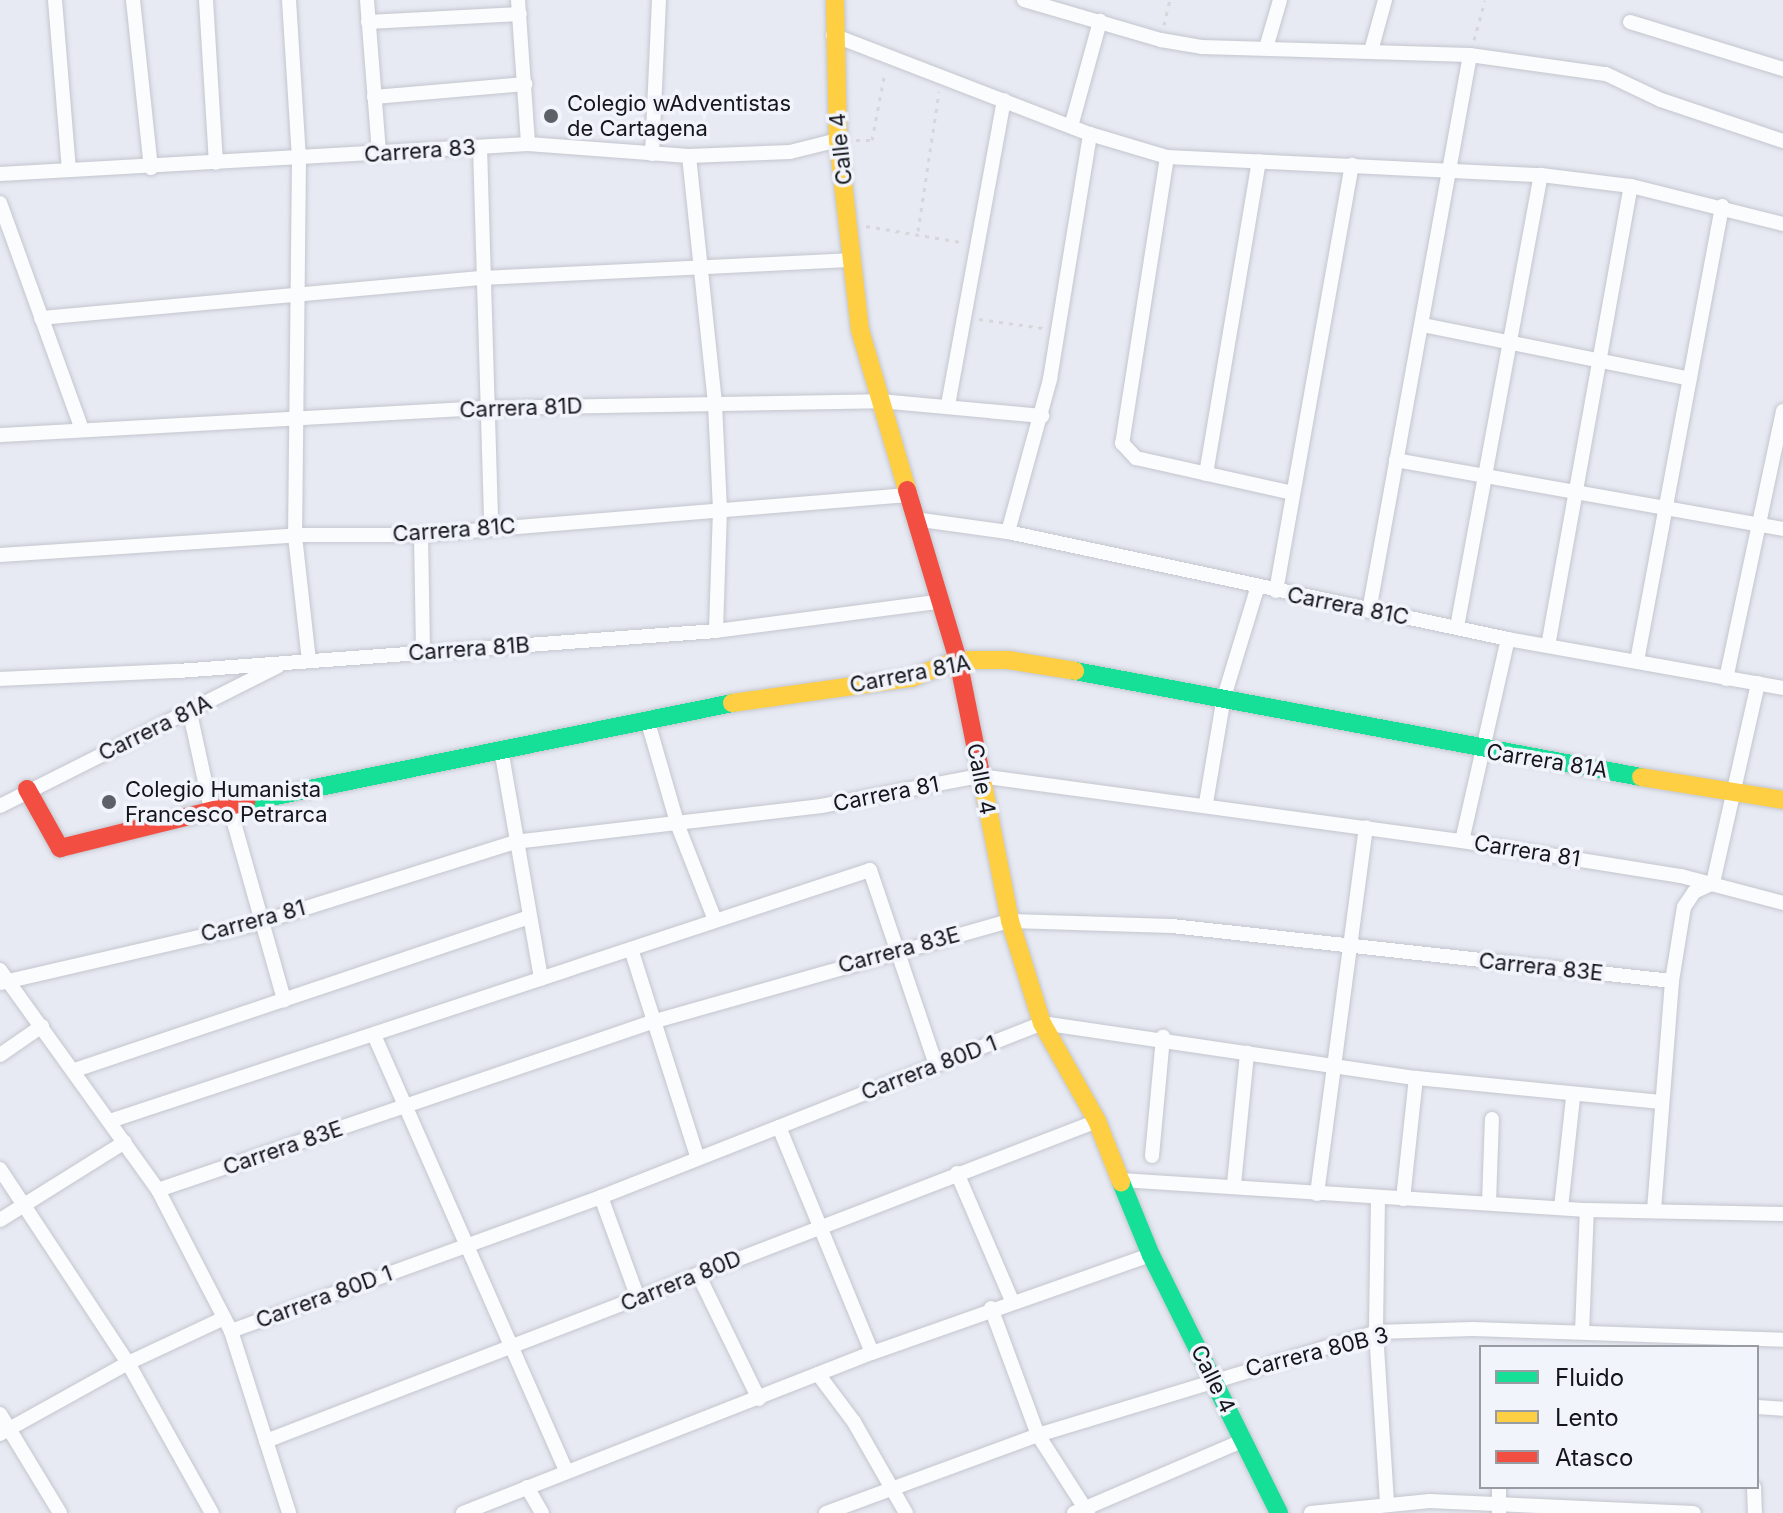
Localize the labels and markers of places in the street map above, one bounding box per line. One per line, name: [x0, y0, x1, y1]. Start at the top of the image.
place label: Colegio wAdventistas de Cartagena: [567, 90, 791, 142]
marker: Colegio wAdventistas de Cartagena: [542, 107, 560, 125]
place label: Colegio Humanista Francesco Petrarca: [125, 776, 328, 828]
marker: Colegio Humanista Francesco Petrarca: [100, 793, 118, 811]

